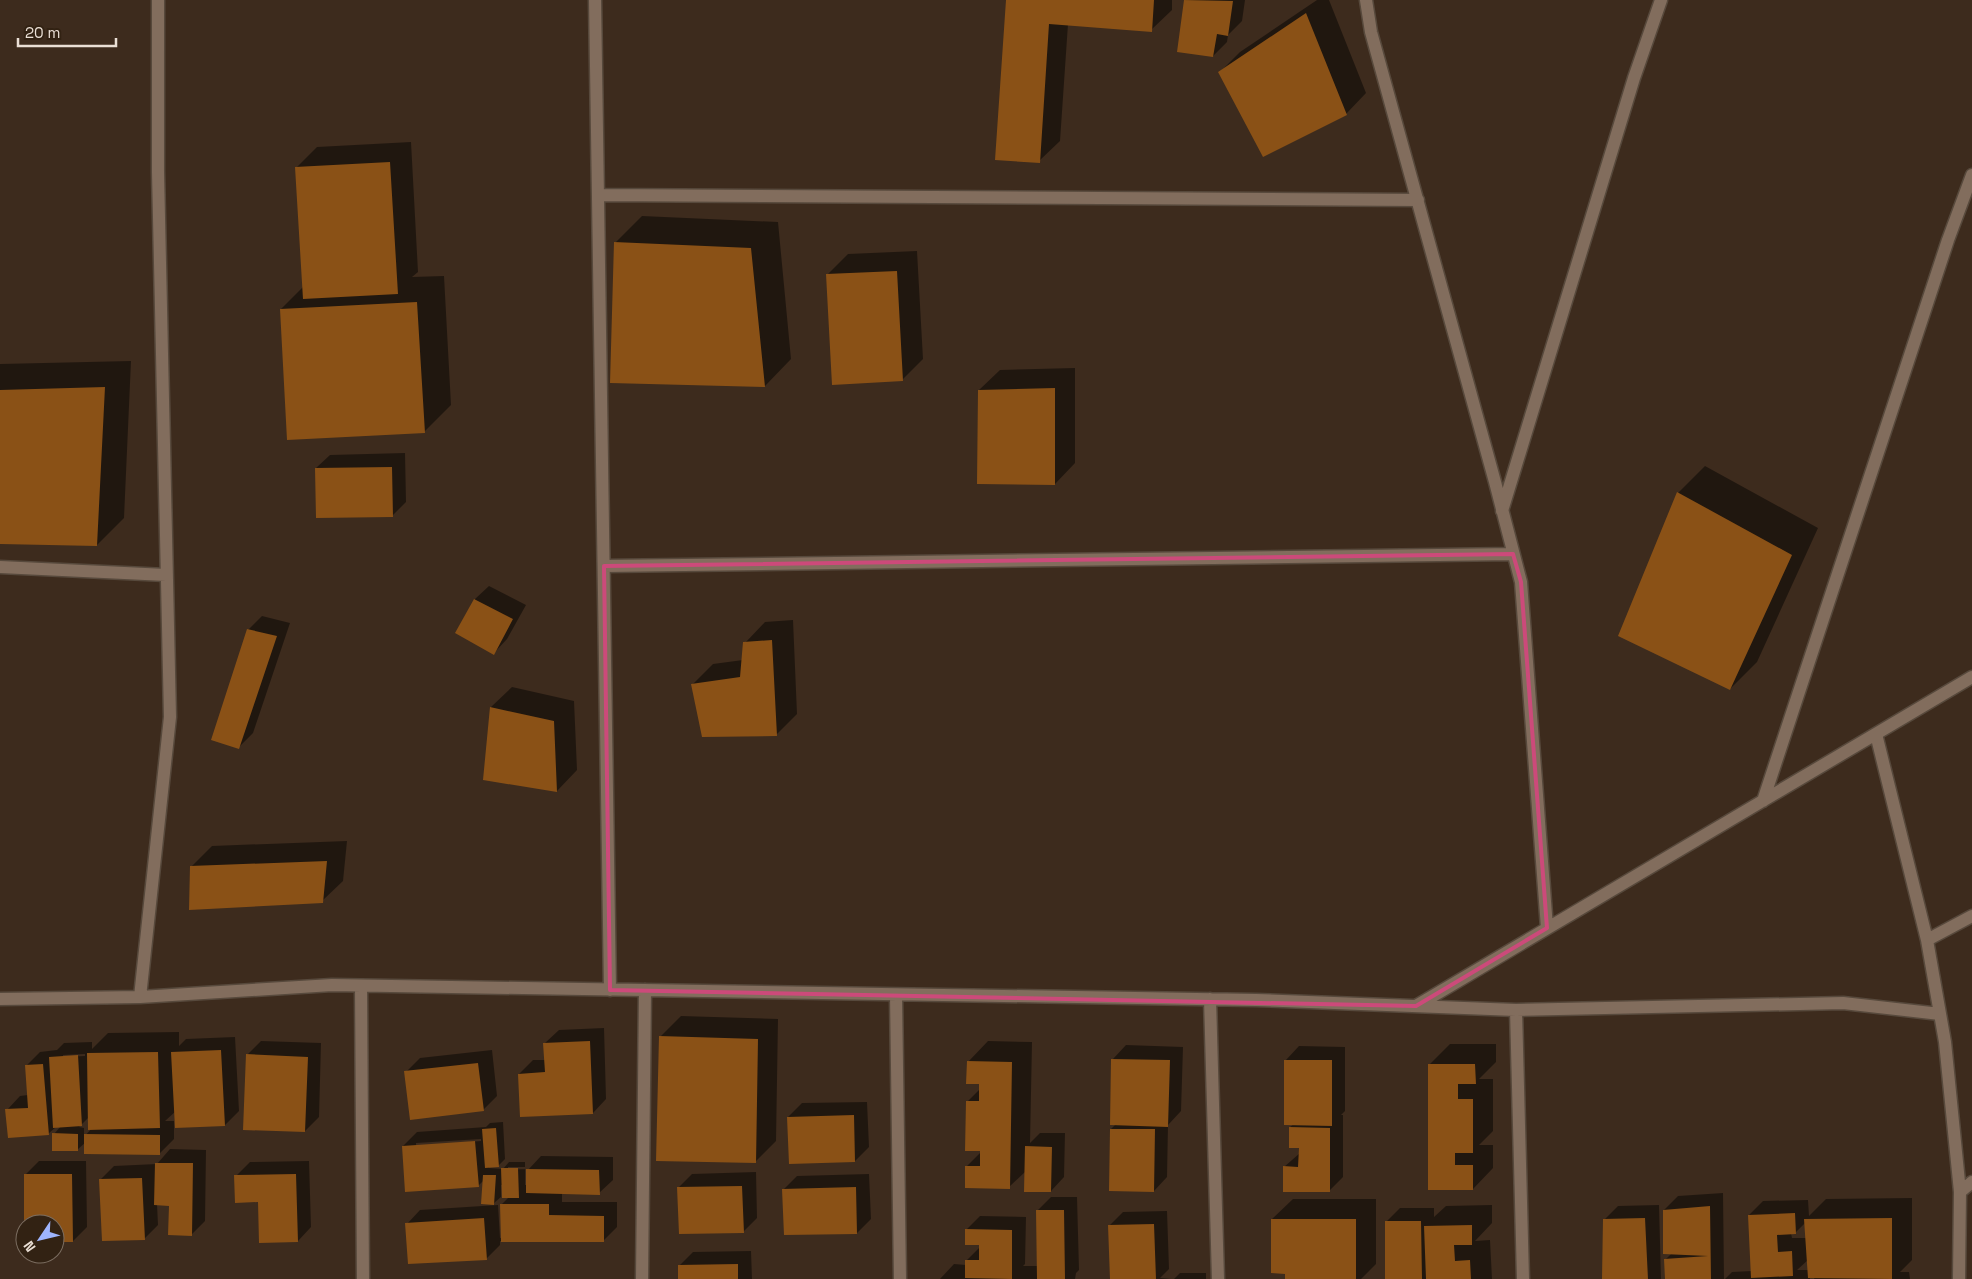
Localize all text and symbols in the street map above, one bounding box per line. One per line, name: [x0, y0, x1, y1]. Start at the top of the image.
scale bar: [18, 15, 115, 47]
text: 20 m: [25, 23, 60, 42]
north arrow: [15, 1214, 65, 1264]
text: N: [19, 1237, 39, 1255]

